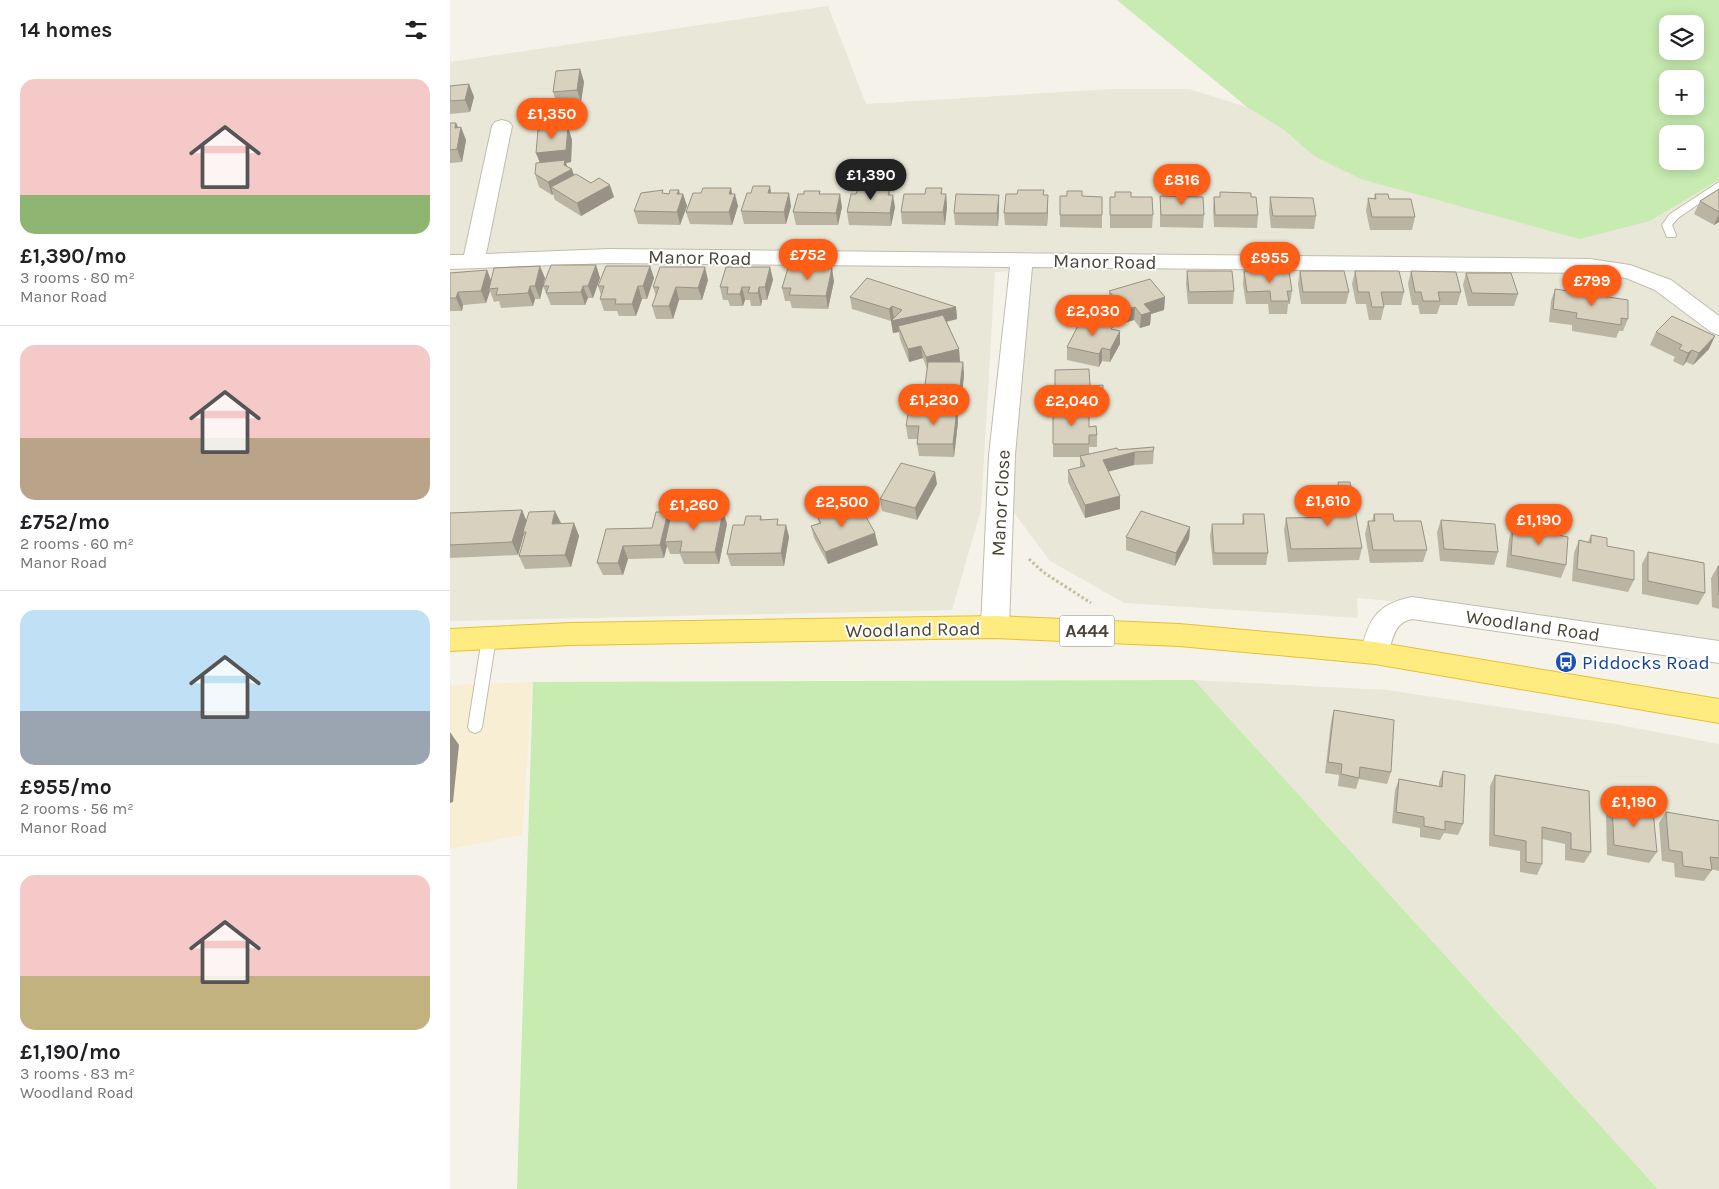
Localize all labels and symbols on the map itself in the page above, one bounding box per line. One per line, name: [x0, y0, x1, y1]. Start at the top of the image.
pin: £1,350: [511, 98, 593, 140]
pin: £1,390: [830, 158, 912, 201]
pin: £816: [1152, 164, 1212, 206]
pin: £752: [778, 238, 838, 281]
pin: £955: [1240, 242, 1300, 284]
street label: Manor Road: [648, 246, 752, 270]
street label: Manor Road: [1053, 250, 1157, 274]
pin: £799: [1562, 264, 1622, 307]
pin: £2,030: [1052, 294, 1134, 337]
pin: £1,230: [893, 384, 975, 426]
pin: £2,040: [1031, 384, 1113, 427]
street label: Manor Close: [987, 449, 1015, 557]
pin: £1,610: [1287, 484, 1369, 527]
pin: £2,500: [801, 486, 883, 528]
pin: £1,260: [653, 488, 735, 531]
pin: £1,190: [1498, 504, 1580, 546]
street label: Woodland Road: [1464, 606, 1601, 646]
road number: A444: [1060, 616, 1114, 646]
street label: Woodland Road: [845, 618, 981, 642]
bus stop icon: Piddocks Road: [1554, 650, 1578, 674]
place label: Piddocks Road: [1582, 652, 1710, 674]
pin: £1,190: [1593, 786, 1675, 828]

